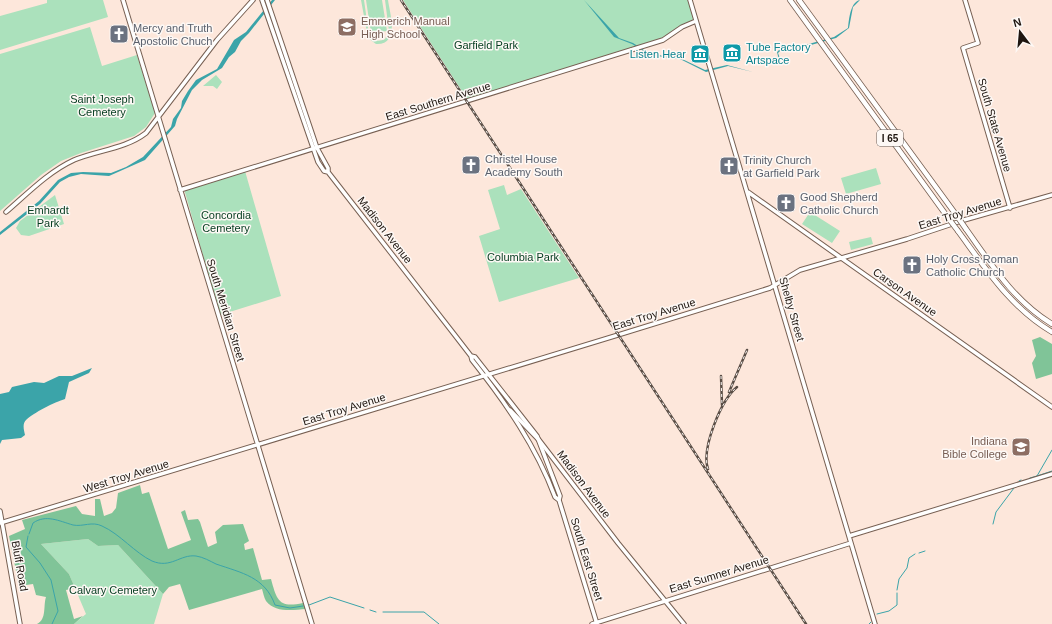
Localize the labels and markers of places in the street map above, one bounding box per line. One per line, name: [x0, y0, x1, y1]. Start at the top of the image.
place label: Emmerich Manual High School: [361, 15, 450, 40]
school or university icon: Emmerich Manual High School: [336, 16, 358, 38]
place label: Mercy and Truth Apostolic Chuch: [133, 22, 213, 47]
church icon: Mercy and Truth Apostolic Chuch: [108, 23, 130, 45]
place label: Tube Factory Artspace: [746, 41, 811, 66]
museum icon: Tube Factory Artspace: [721, 42, 743, 64]
museum icon: Listen Hear: [689, 43, 711, 65]
place label: Listen Hear: [630, 48, 686, 60]
place label: Christel House Academy South: [485, 153, 563, 178]
church icon: Christel House Academy South: [460, 154, 482, 176]
place label: Trinity Church at Garfield Park: [743, 154, 820, 179]
church icon: Trinity Church at Garfield Park: [718, 155, 740, 177]
place label: Good Shepherd Catholic Church: [800, 191, 878, 216]
church icon: Good Shepherd Catholic Church: [775, 192, 797, 214]
place label: Holy Cross Roman Catholic Church: [926, 253, 1018, 278]
church icon: Holy Cross Roman Catholic Church: [901, 254, 923, 276]
place label: Indiana Bible College: [942, 435, 1008, 460]
school or university icon: Indiana Bible College: [1010, 436, 1032, 458]

